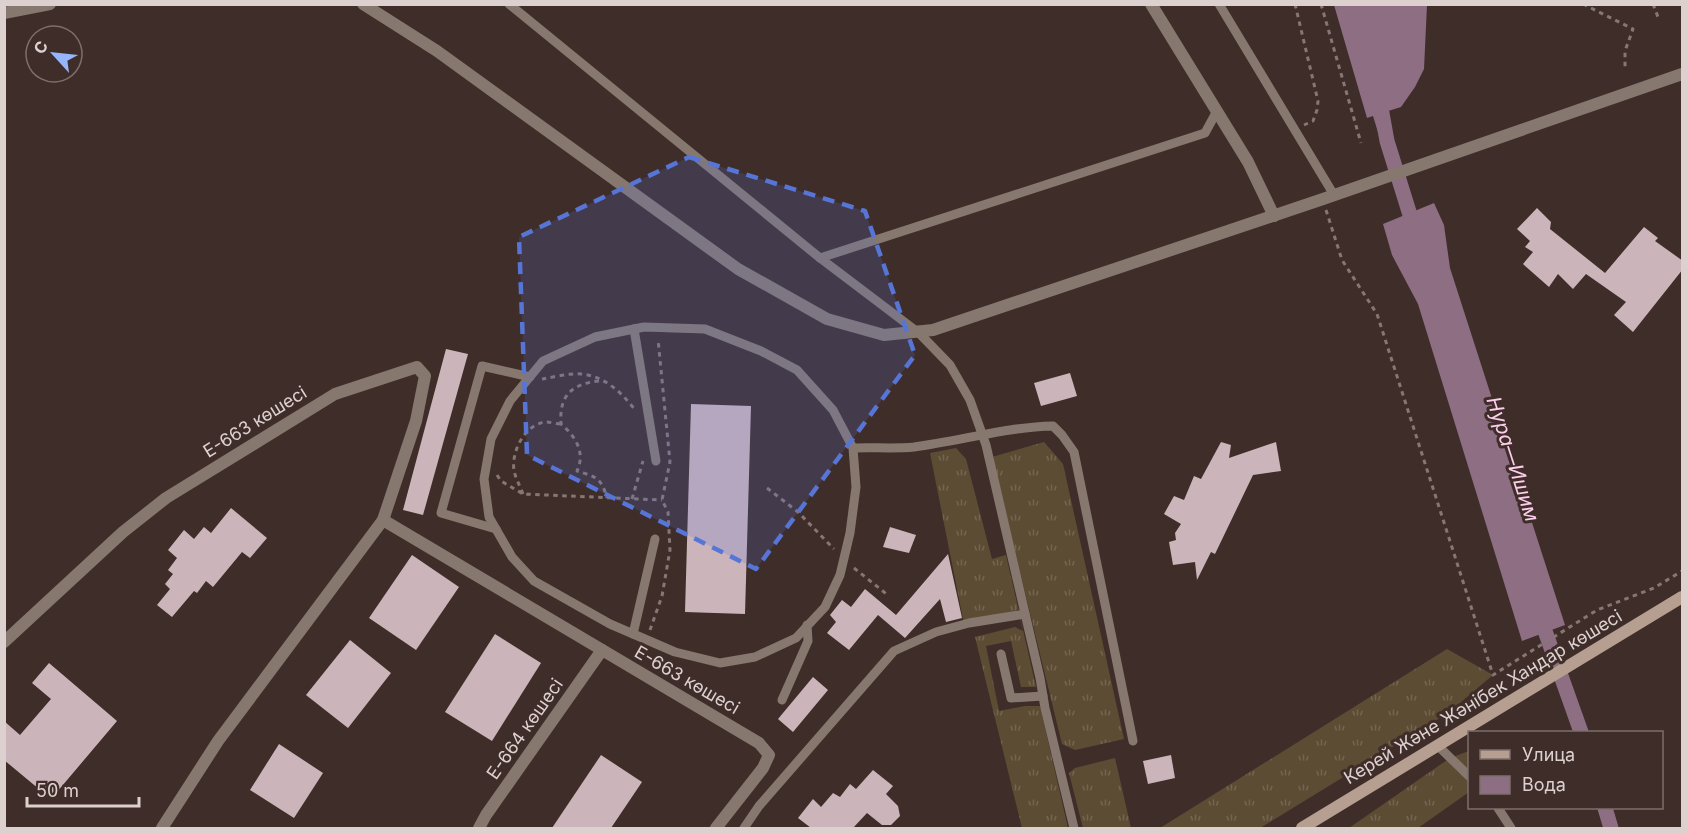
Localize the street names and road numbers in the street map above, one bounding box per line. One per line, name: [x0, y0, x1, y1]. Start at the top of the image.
street label: Е-663 көшесі: [199, 381, 310, 462]
street label: Керей Және Жәнібек Хандар көшесі: [1340, 605, 1625, 788]
street label: Е-663 көшесі: [631, 641, 743, 718]
street label: Е-664 көшесі: [482, 674, 567, 783]

